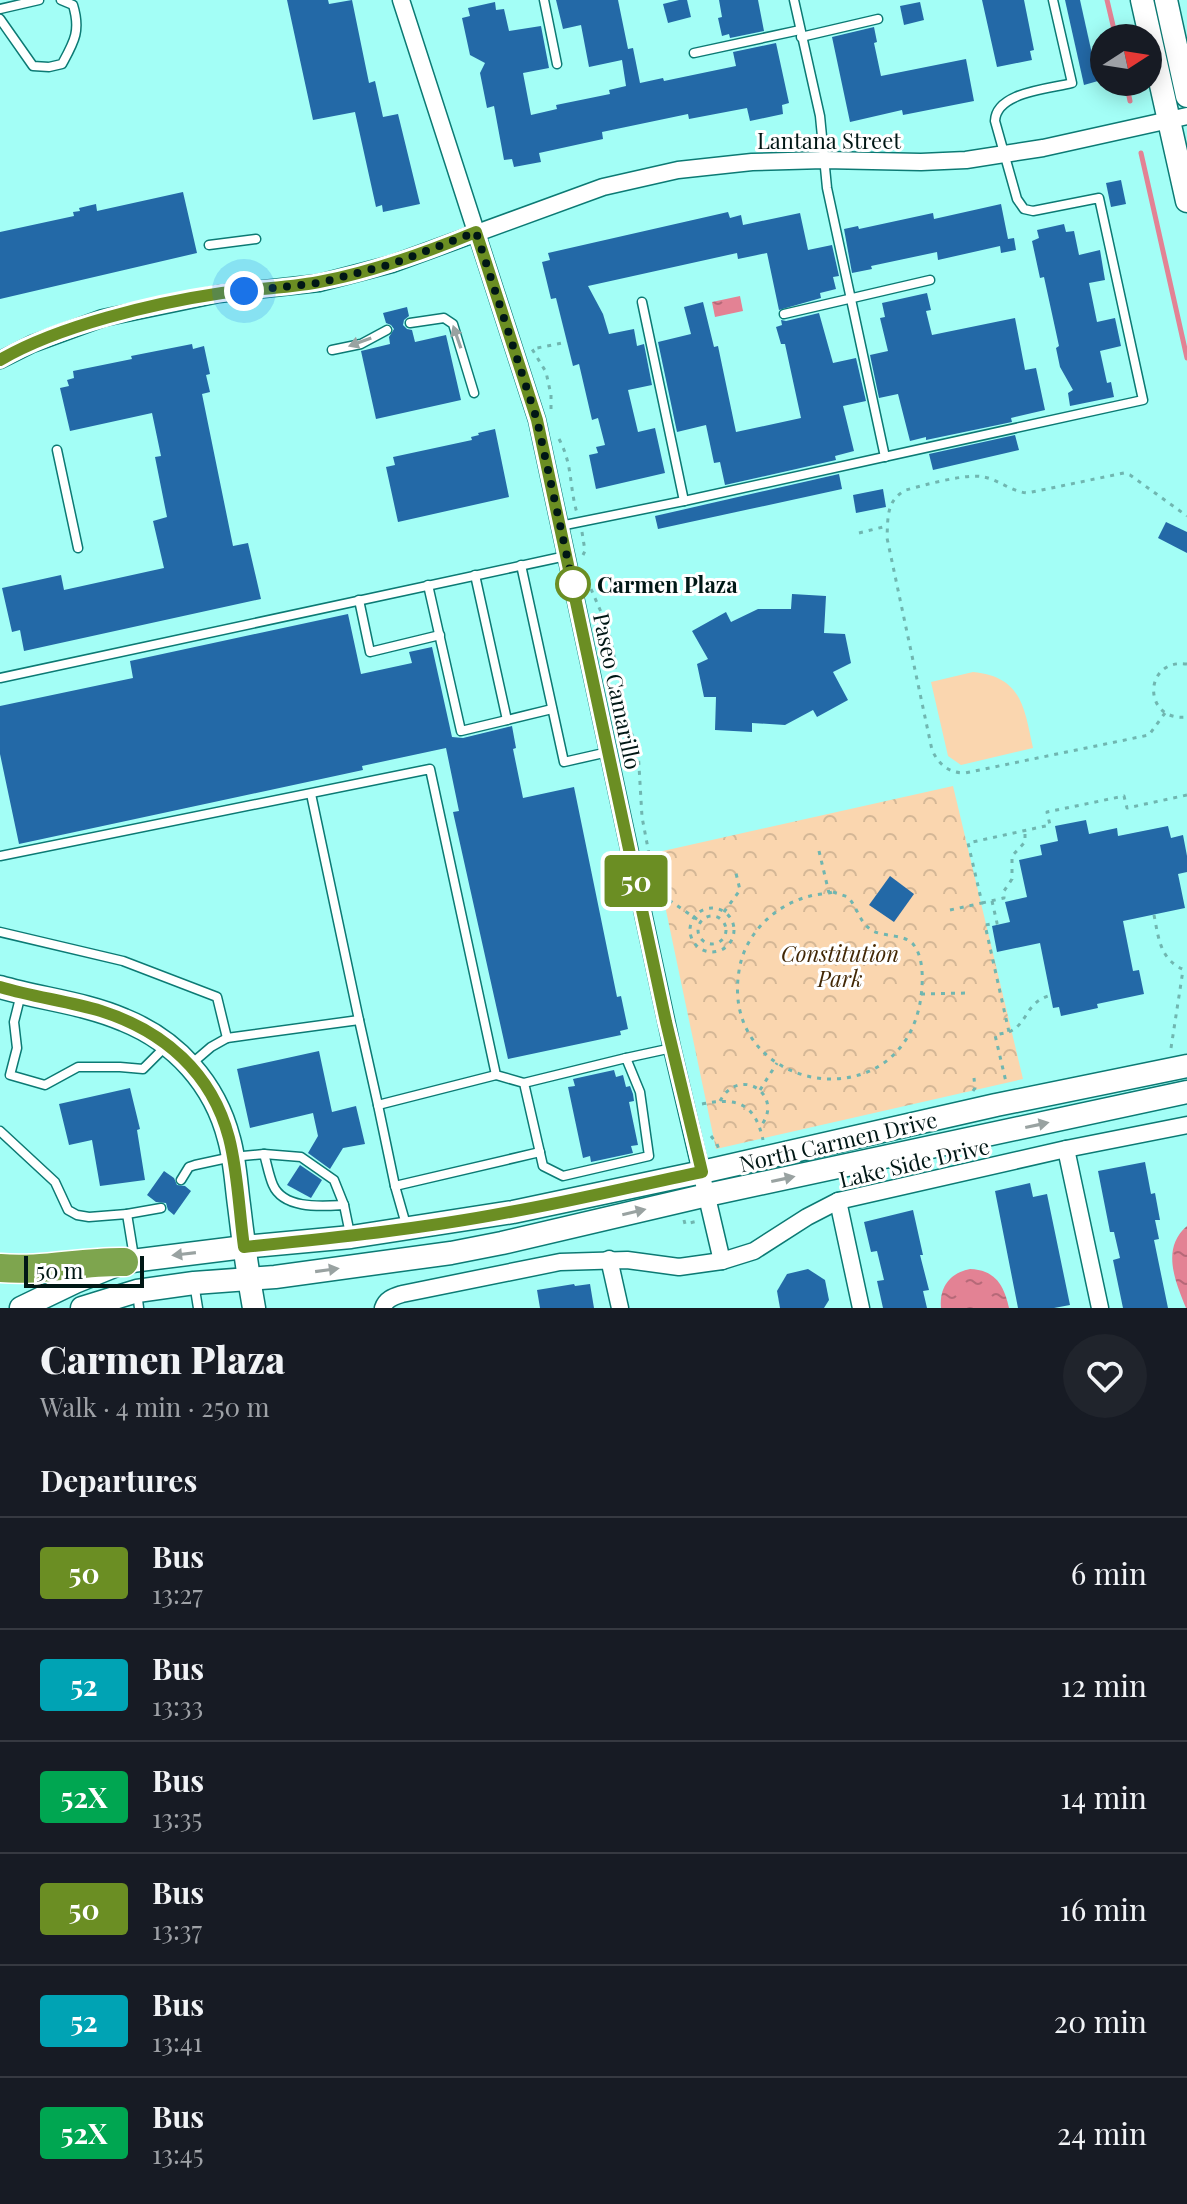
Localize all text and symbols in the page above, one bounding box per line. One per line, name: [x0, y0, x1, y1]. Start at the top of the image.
north arrow: [1090, 24, 1162, 96]
map controls: [1090, 24, 1162, 96]
street label: Lantana Street: [757, 125, 902, 155]
your location: [224, 271, 264, 311]
one-way arrow: [451, 325, 463, 349]
one-way arrow: [348, 336, 372, 349]
marker: Carmen Plaza: [556, 567, 590, 601]
place label: Carmen Plaza: [597, 569, 738, 599]
street label: Paseo Camarillo: [587, 610, 649, 772]
line badge: 50: [600, 855, 672, 907]
text: 50: [621, 862, 651, 899]
park label: Constitution Park: [781, 938, 899, 993]
street label: North Carmen Drive: [736, 1104, 940, 1178]
one-way arrow: [1025, 1118, 1050, 1131]
street label: Lake Side Drive: [836, 1130, 992, 1194]
one-way arrow: [771, 1172, 796, 1184]
one-way arrow: [622, 1205, 647, 1218]
one-way arrow: [171, 1248, 196, 1261]
scale bar: [24, 1252, 144, 1288]
text: 50 m: [36, 1255, 83, 1285]
one-way arrow: [315, 1263, 340, 1276]
text: Carmen Plaza: [40, 1333, 285, 1384]
button: heart: [1063, 1334, 1147, 1418]
text: Walk · 4 min · 250 m: [40, 1389, 270, 1424]
text: Departures: [40, 1460, 197, 1500]
text: Bus: [152, 1536, 204, 1576]
text: 6 min: [1071, 1553, 1147, 1593]
text: 50: [69, 1554, 99, 1591]
text: 13:27: [152, 1576, 203, 1611]
text: Bus: [152, 1648, 204, 1688]
text: 12 min: [1061, 1665, 1147, 1705]
text: 52: [70, 1666, 98, 1703]
text: 13:33: [152, 1688, 203, 1723]
text: Bus: [152, 1760, 204, 1800]
text: 14 min: [1060, 1777, 1147, 1817]
text: 52X: [61, 1778, 107, 1815]
text: 13:35: [152, 1800, 202, 1835]
text: Bus: [152, 1872, 204, 1912]
text: 16 min: [1060, 1889, 1147, 1929]
text: 50: [69, 1890, 99, 1927]
text: 13:37: [152, 1912, 202, 1947]
text: Bus: [152, 1984, 204, 2024]
text: 20 min: [1054, 2001, 1147, 2041]
text: 52: [70, 2002, 98, 2039]
text: 13:41: [152, 2024, 202, 2059]
text: Bus: [152, 2096, 204, 2136]
text: 24 min: [1057, 2113, 1147, 2153]
text: 52X: [61, 2114, 107, 2151]
text: 13:45: [152, 2136, 203, 2171]

